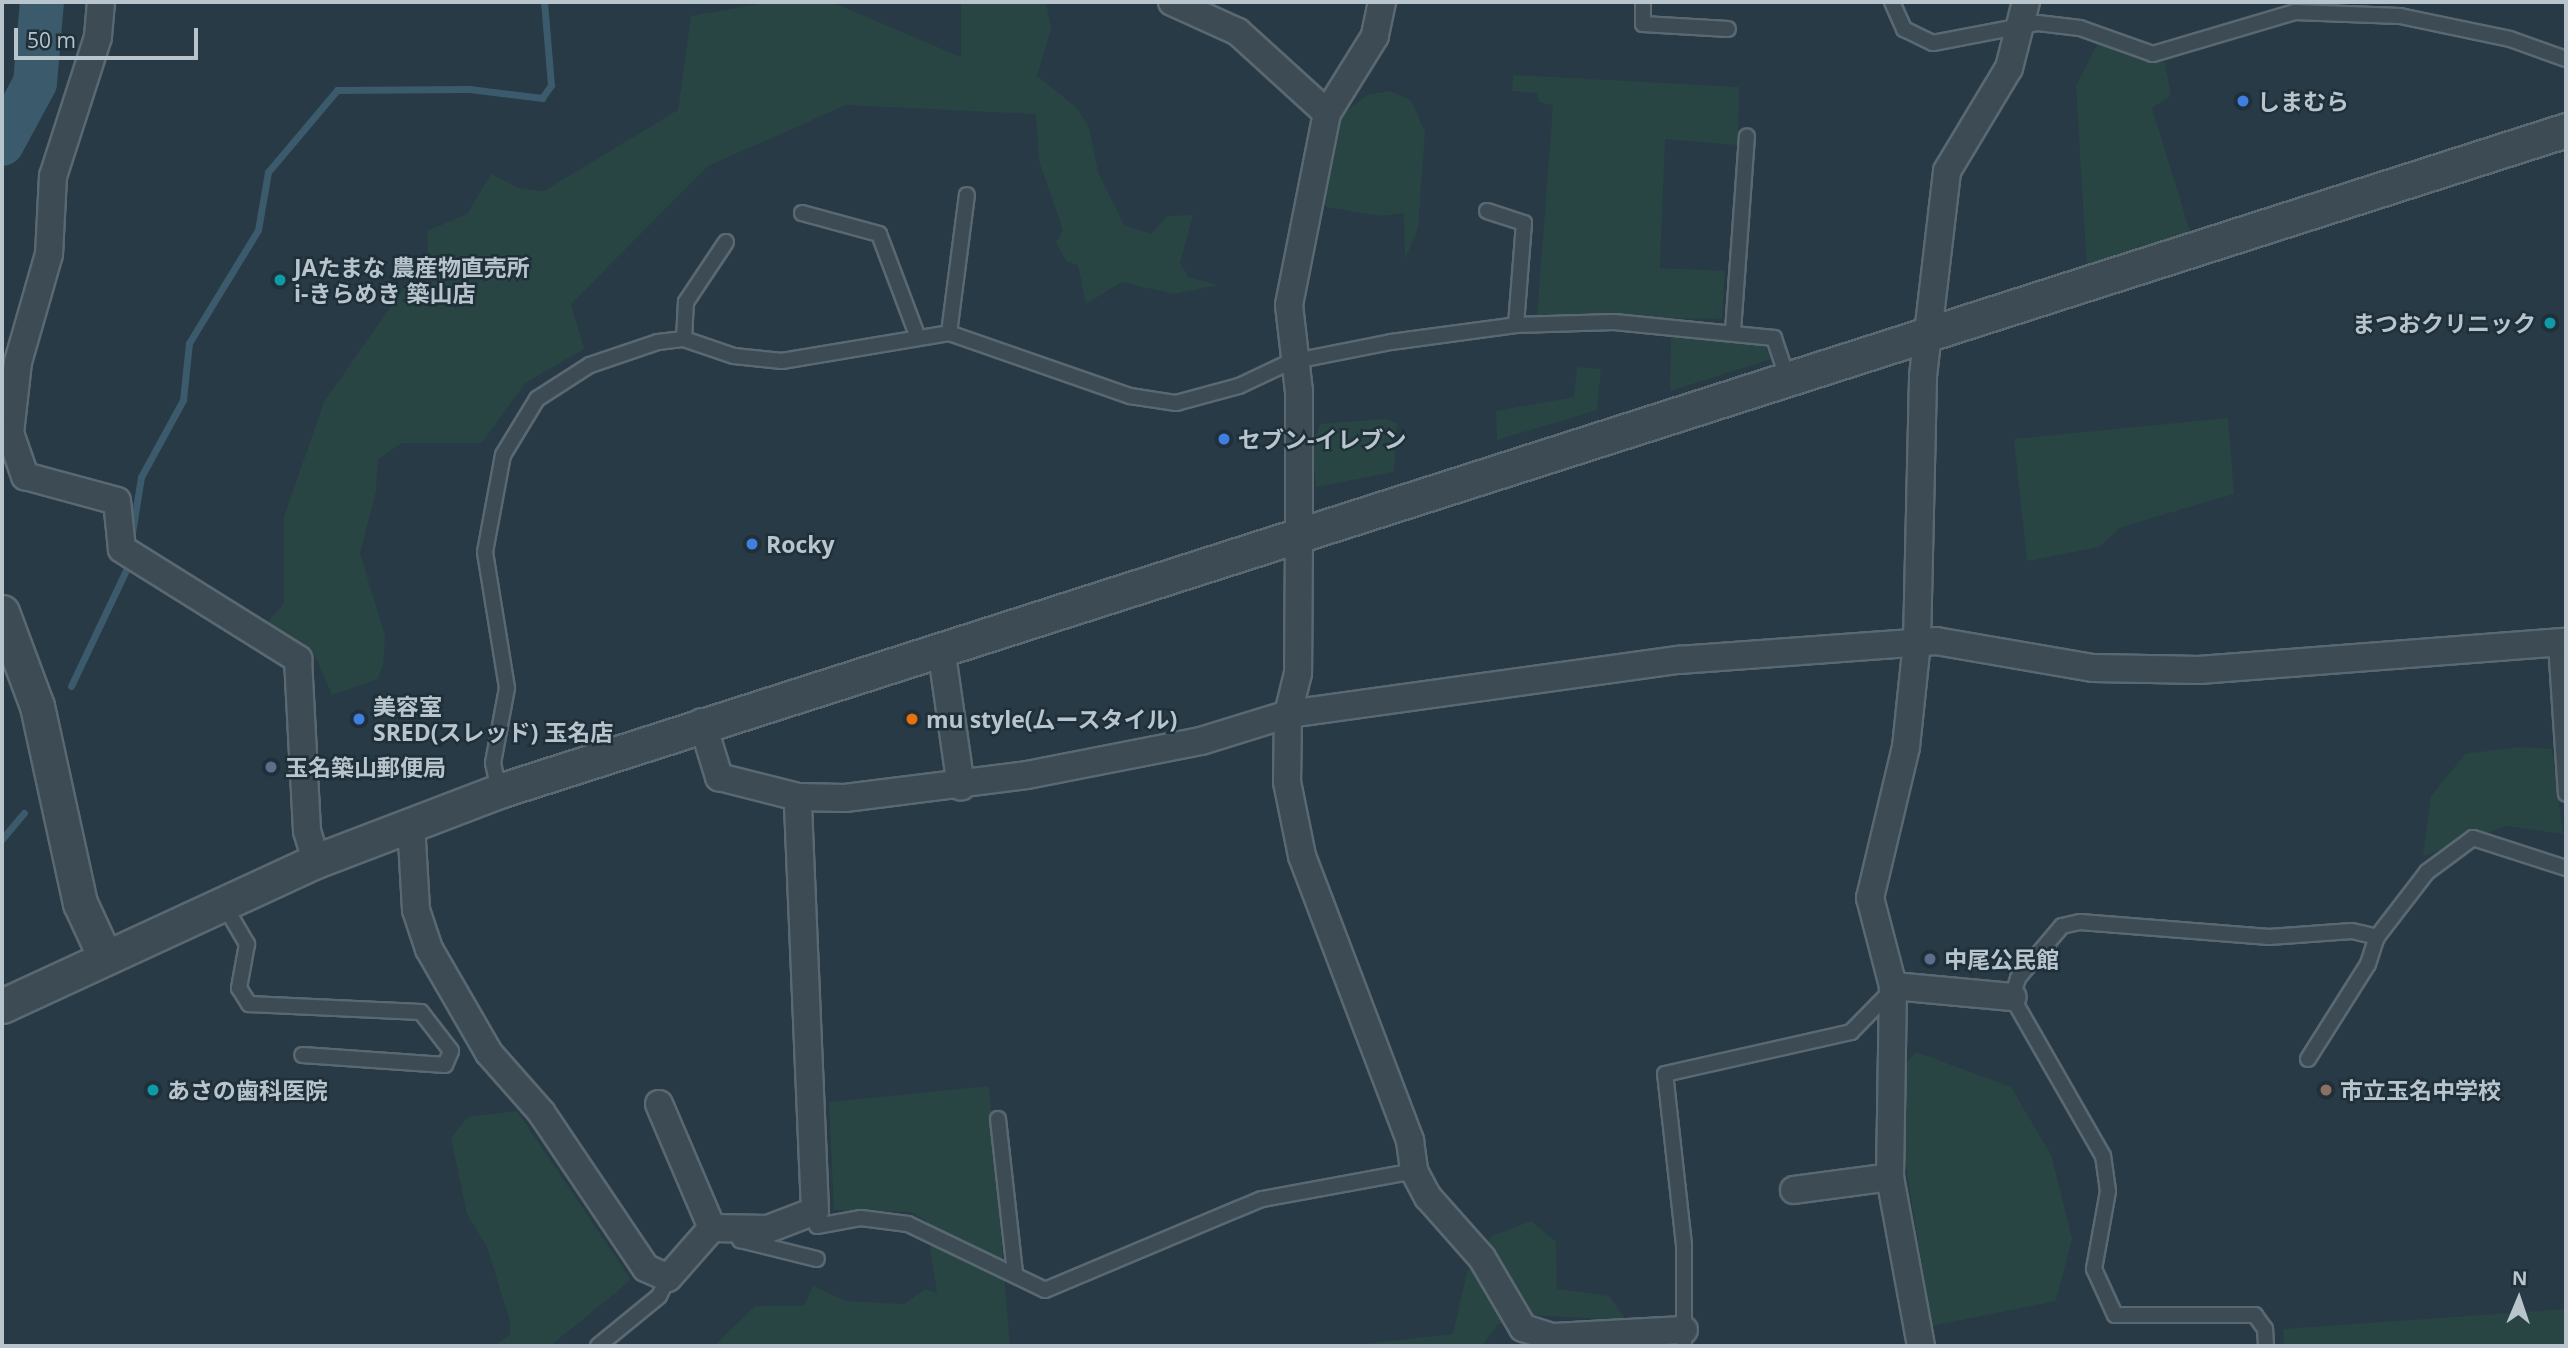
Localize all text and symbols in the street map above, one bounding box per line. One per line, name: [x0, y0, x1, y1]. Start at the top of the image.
scale bar: [18, 14, 201, 58]
text: 50 m: [27, 26, 76, 54]
place label: しまむら: [2257, 87, 2349, 115]
marker: しまむら: [2235, 93, 2251, 109]
place label: JAたまな 農産物直売所 i-きらめき 築山店: [294, 253, 530, 307]
marker: JAたまな 農産物直売所 i-きらめき 築山店: [272, 272, 288, 288]
place label: まつおクリニック: [2352, 309, 2536, 337]
marker: まつおクリニック: [2542, 315, 2558, 331]
place label: セブン-イレブン: [1238, 425, 1406, 453]
marker: セブン-イレブン: [1216, 431, 1232, 447]
place label: Rocky: [766, 530, 835, 558]
marker: Rocky: [744, 536, 760, 552]
place label: 美容室 SRED(スレッド) 玉名店: [373, 692, 613, 746]
place label: mu style(厶ースタイル): [926, 705, 1178, 733]
marker: 美容室 SRED(スレッド) 玉名店: [351, 711, 367, 727]
marker: mu style(厶ースタイル): [904, 711, 920, 727]
place label: 玉名築山郵便局: [285, 753, 446, 781]
marker: 玉名築山郵便局: [263, 759, 279, 775]
place label: 中尾公民館: [1944, 945, 2059, 973]
marker: 中尾公民館: [1922, 951, 1938, 967]
place label: あさの歯科医院: [167, 1076, 328, 1104]
place label: 市立玉名中学校: [2340, 1076, 2501, 1104]
marker: あさの歯科医院: [145, 1082, 161, 1098]
marker: 市立玉名中学校: [2318, 1082, 2334, 1098]
north arrow: [2484, 1264, 2554, 1334]
text: N: [2512, 1265, 2528, 1291]

